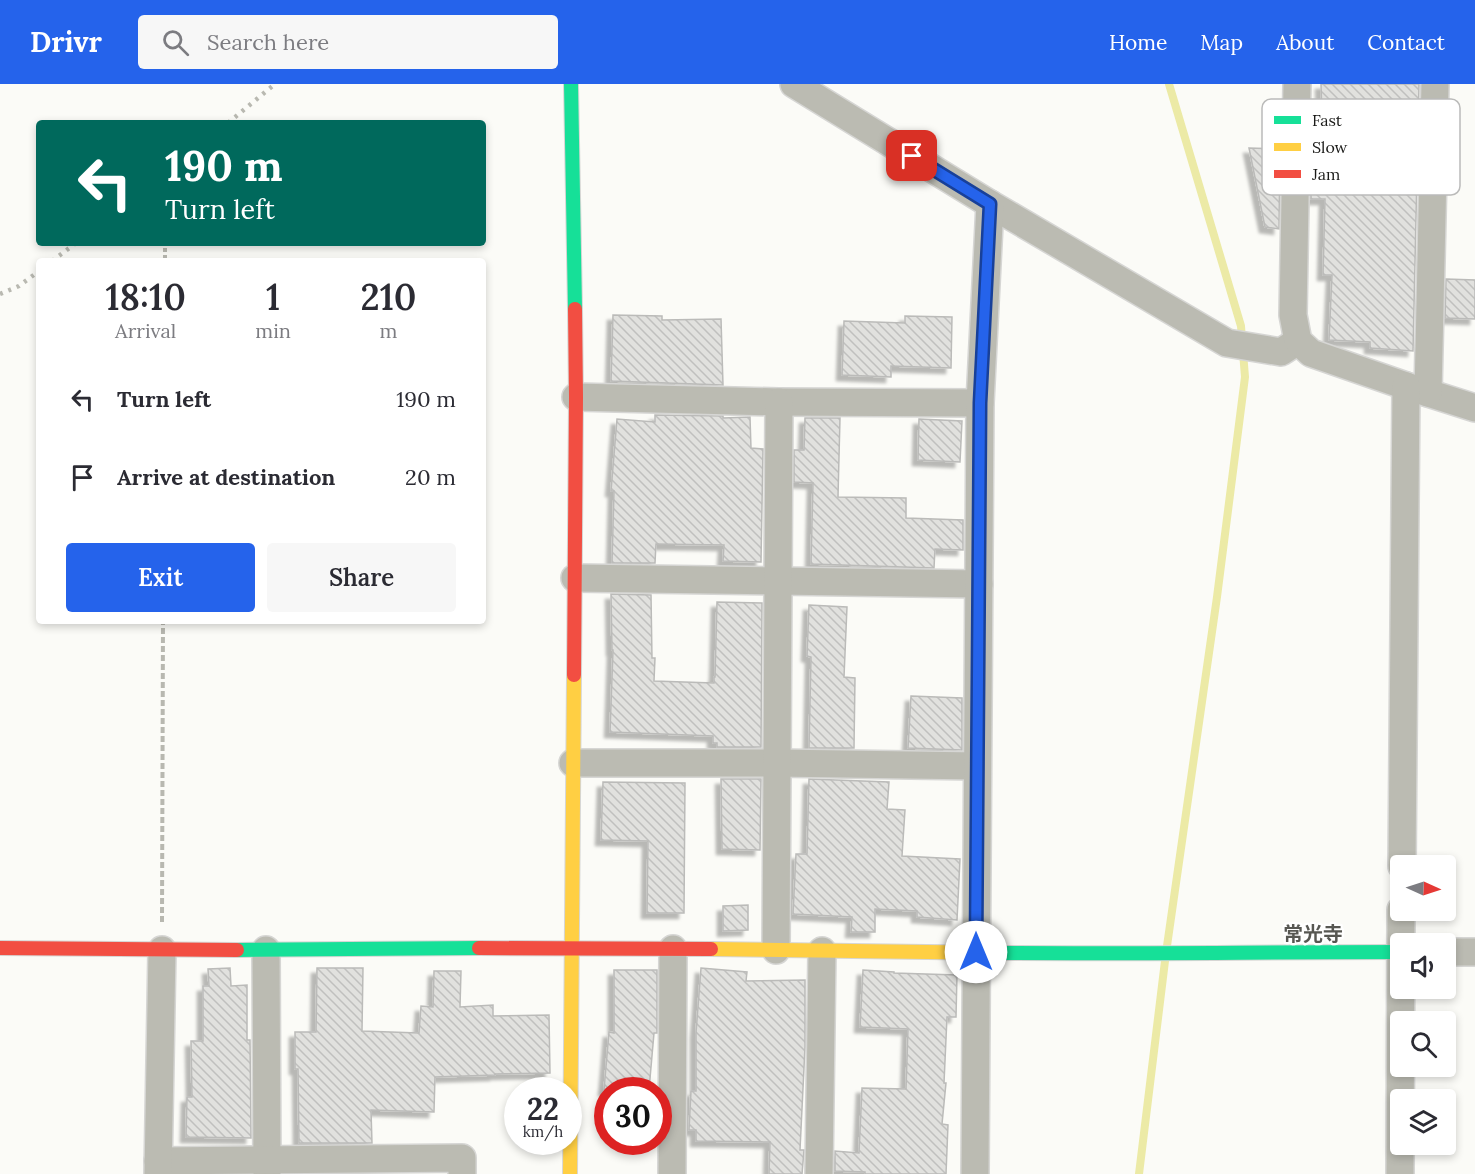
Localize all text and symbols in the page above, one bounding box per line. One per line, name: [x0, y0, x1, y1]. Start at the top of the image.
search box: [138, 15, 558, 69]
text: Drivr: [30, 24, 102, 60]
icon: search: [159, 26, 192, 59]
text: Search here: [207, 28, 329, 56]
text: Home: [1109, 29, 1167, 56]
text: Map: [1200, 29, 1243, 56]
text: About: [1276, 29, 1334, 56]
text: Contact: [1367, 29, 1445, 56]
legend: [1262, 99, 1460, 195]
text: Fast: [1312, 110, 1343, 130]
pin: [886, 130, 937, 181]
text: Slow: [1312, 137, 1348, 157]
text: 190 m: [165, 139, 283, 193]
icon: arrive: [895, 139, 928, 172]
icon: left: [66, 144, 144, 222]
text: Jam: [1311, 164, 1340, 184]
text: Turn left: [165, 192, 275, 226]
text: 18:10: [105, 274, 186, 320]
text: 1: [266, 274, 280, 320]
text: 210: [360, 274, 417, 320]
text: Arrival: [115, 318, 176, 343]
text: min: [255, 318, 291, 343]
text: m: [380, 318, 397, 343]
icon: left: [66, 383, 99, 416]
text: Turn left: [117, 385, 211, 413]
text: 190 m: [396, 385, 456, 413]
icon: arrive: [66, 461, 99, 494]
text: Arrive at destination: [117, 463, 335, 491]
text: 20 m: [405, 463, 456, 491]
button: Exit: [66, 543, 255, 612]
button: Share: [267, 543, 456, 612]
north arrow: [1390, 855, 1456, 921]
map controls: [1390, 855, 1456, 1155]
position arrow: [944, 920, 1008, 984]
district label: 常光寺: [1283, 921, 1343, 946]
button: sound: [1390, 933, 1456, 999]
button: search: [1390, 1011, 1456, 1077]
speed limit sign: 30: [594, 1077, 672, 1155]
button: layers: [1390, 1089, 1456, 1155]
text: 22: [527, 1090, 559, 1128]
text: km/h: [523, 1122, 563, 1141]

